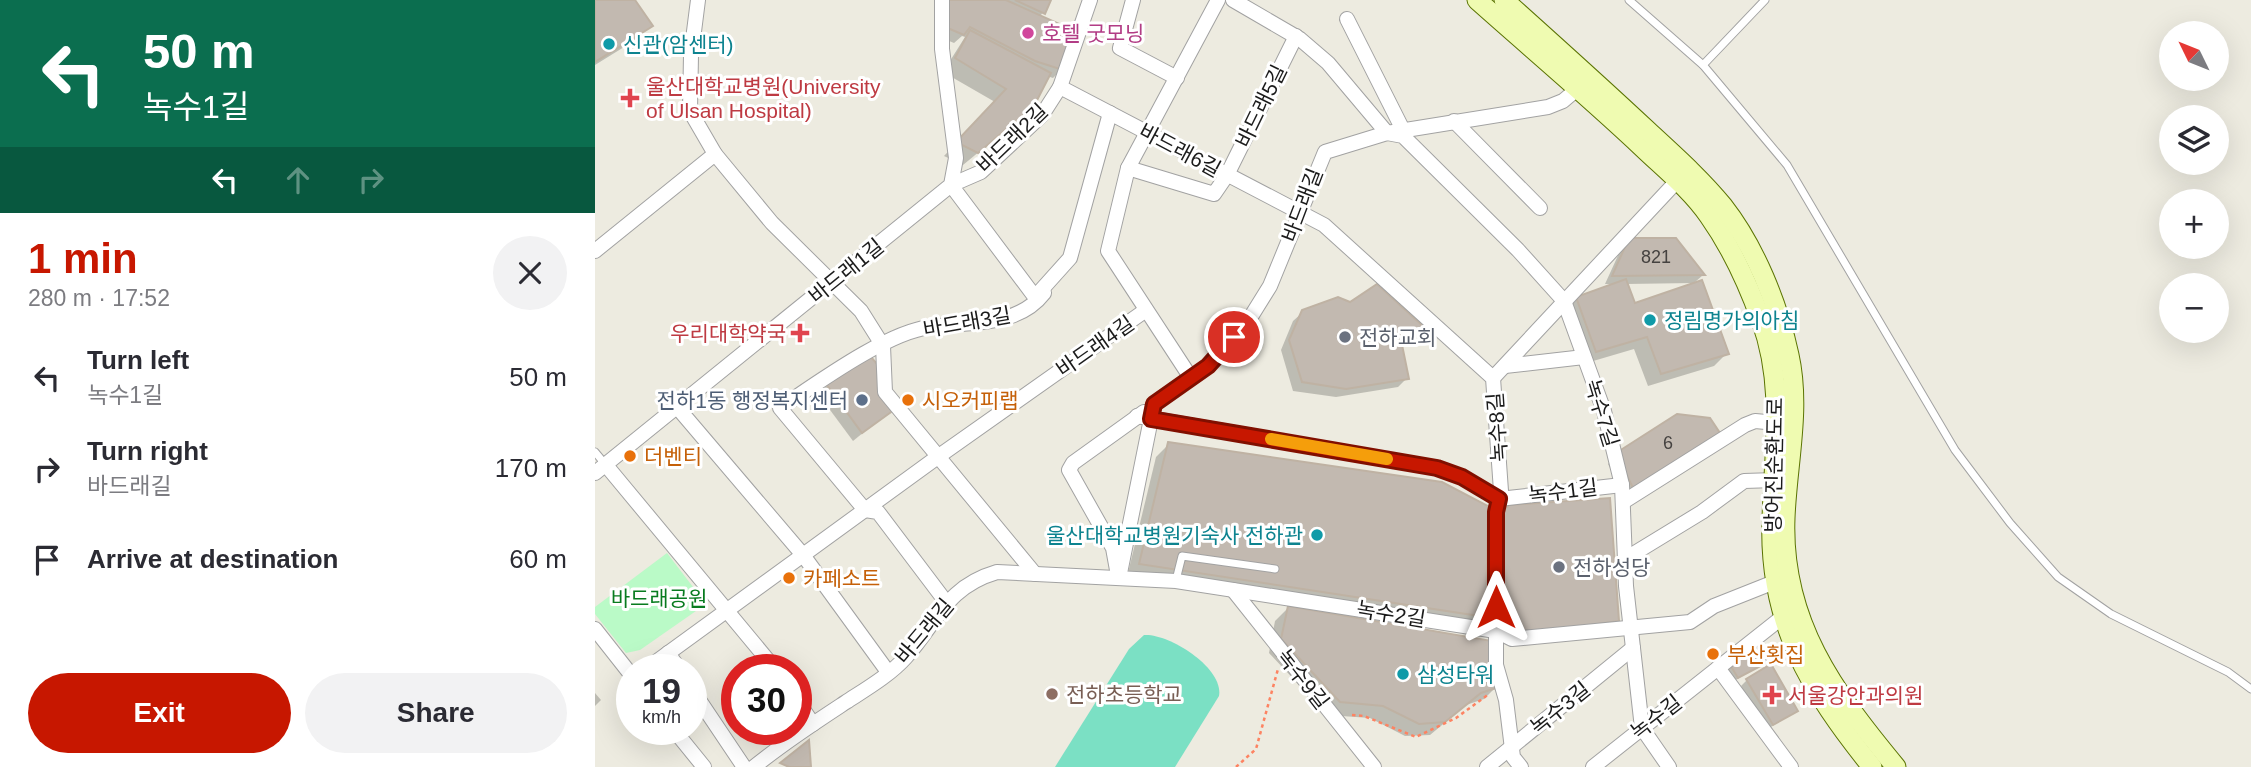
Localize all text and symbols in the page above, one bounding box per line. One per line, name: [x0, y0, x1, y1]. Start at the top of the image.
north arrow: [2159, 21, 2229, 91]
map controls: [2159, 21, 2229, 343]
place label: 호텔 굿모닝: [1042, 22, 1144, 45]
text: 50 m: [143, 24, 255, 78]
marker: 호텔 굿모닝: [1020, 25, 1036, 41]
icon: left: [28, 28, 119, 119]
place label: 신관(암센터): [623, 33, 734, 56]
marker: 신관(암센터): [601, 36, 617, 52]
street label: 바드래5길: [1231, 61, 1291, 151]
place label: 울산대학교병원(University of Ulsan Hospital): [646, 75, 881, 122]
marker: 울산대학교병원(University of Ulsan Hospital): [620, 88, 640, 108]
text: 녹수1길: [143, 89, 249, 125]
street label: 바드래2길: [972, 99, 1052, 177]
button: layers: [2159, 105, 2229, 175]
street label: 바드래6길: [1135, 119, 1225, 181]
icon: left: [206, 161, 244, 199]
icon: ahead: [279, 161, 317, 199]
icon: right: [352, 161, 390, 199]
street label: 바드래길: [1277, 165, 1327, 245]
button: +: [2159, 189, 2229, 259]
street label: 바드래1길: [804, 234, 888, 308]
text: 1 min: [28, 235, 138, 282]
button: close: [493, 236, 567, 310]
house number: 821: [1641, 247, 1671, 267]
button: −: [2159, 273, 2229, 343]
text: 280 m · 17:52: [28, 285, 170, 311]
street label: 바드래3길: [921, 303, 1013, 341]
pin: [1204, 307, 1264, 367]
place label: 정림명가의아침: [1664, 309, 1799, 332]
street label: 바드래4길: [1052, 311, 1138, 381]
marker: 정림명가의아침: [1642, 312, 1658, 328]
icon: arrive: [1215, 318, 1253, 356]
place label: 우리대학약국: [670, 322, 786, 345]
marker: 우리대학약국: [792, 325, 808, 341]
place label: 전하교회: [1359, 326, 1436, 349]
marker: 전하교회: [1337, 329, 1353, 345]
text: Turn left: [87, 345, 189, 375]
icon: left: [28, 359, 66, 397]
text: 50 m: [509, 362, 567, 392]
street label: 녹수7길: [1581, 376, 1623, 450]
text: 녹수1길: [87, 382, 163, 408]
place label: 전하1동 행정복지센터: [657, 389, 848, 412]
place label: 시오커피랩: [922, 389, 1019, 412]
street label: 녹수8길: [1483, 391, 1511, 463]
marker: 전하1동 행정복지센터: [854, 392, 870, 408]
marker: 시오커피랩: [900, 392, 916, 408]
street label: 방어진순환도로: [1761, 397, 1787, 533]
house number: 6: [1663, 433, 1673, 453]
text: Turn right: [87, 436, 208, 466]
place label: 더벤티: [644, 445, 702, 468]
marker: 더벤티: [622, 448, 638, 464]
icon: right: [28, 450, 66, 488]
text: 170 m: [495, 453, 567, 483]
text: 바드래길: [87, 473, 172, 499]
street label: 녹수1길: [1527, 475, 1599, 507]
place label: 울산대학교병원기숙사 전하관: [1046, 524, 1303, 547]
marker: 울산대학교병원기숙사 전하관: [1309, 527, 1325, 543]
icon: arrive: [28, 541, 66, 579]
text: Arrive at destination: [87, 544, 338, 574]
text: 60 m: [509, 544, 567, 574]
place label: 전하성당: [1573, 556, 1650, 579]
marker: 전하성당: [1551, 559, 1567, 575]
place label: 카페소트: [803, 567, 880, 590]
marker: 카페소트: [781, 570, 797, 586]
position arrow: [1459, 570, 1533, 644]
park label: 바드래공원: [611, 587, 707, 610]
street label: 바드래길: [890, 594, 958, 668]
street label: 녹수2길: [1355, 597, 1427, 631]
place label: 부산횟집: [1727, 643, 1804, 666]
street label: 녹수9길: [1273, 644, 1333, 714]
marker: 부산횟집: [1705, 646, 1721, 662]
speed limit sign: 30: [721, 654, 812, 745]
place label: 삼성타워: [1417, 663, 1494, 686]
marker: 삼성타워: [1395, 666, 1411, 682]
text: 19: [642, 671, 681, 710]
button: Exit: [28, 673, 291, 753]
button: Share: [305, 673, 567, 753]
street label: 녹수3길: [1526, 677, 1594, 739]
place label: 전하초등학교: [1066, 683, 1182, 706]
place label: 서울강안과의원: [1788, 684, 1923, 707]
marker: 서울강안과의원: [1762, 685, 1782, 705]
marker: 전하초등학교: [1044, 686, 1060, 702]
street label: 녹수길: [1626, 690, 1686, 744]
text: km/h: [642, 707, 681, 727]

